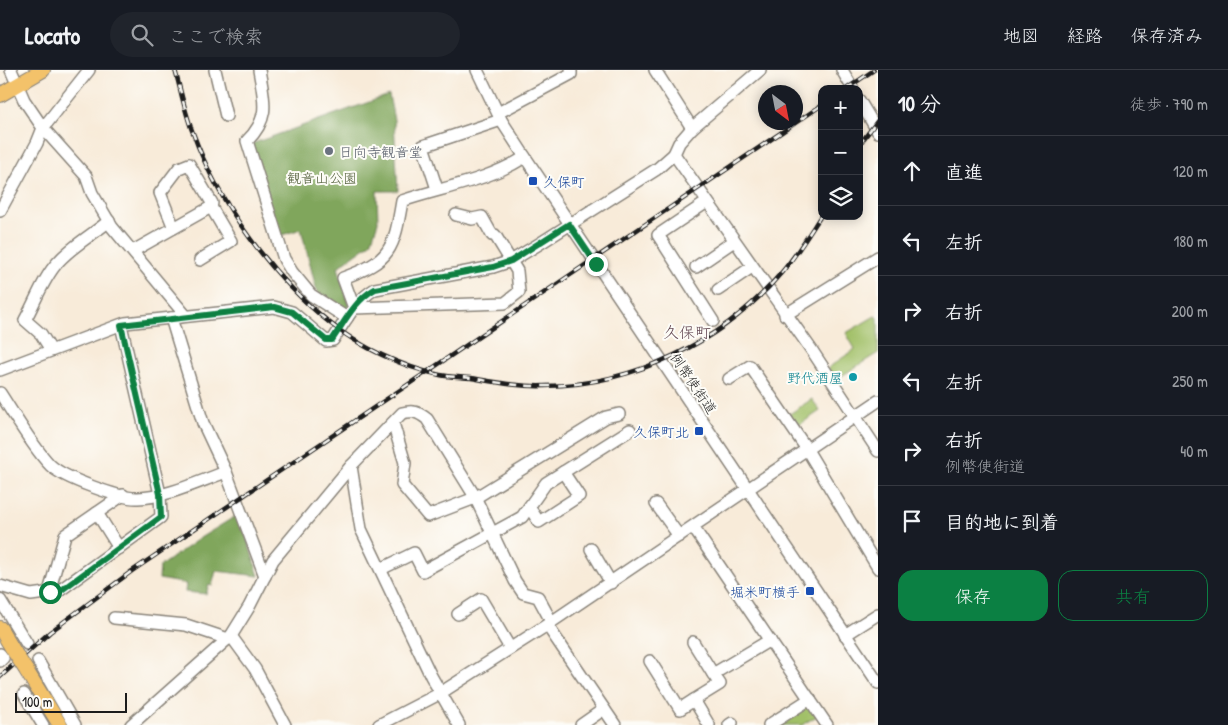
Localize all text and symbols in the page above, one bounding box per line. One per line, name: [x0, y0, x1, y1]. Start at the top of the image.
search box: [110, 12, 460, 57]
text: Locato: [25, 19, 80, 51]
icon: search: [128, 21, 156, 49]
text: ここで検索: [168, 23, 263, 49]
text: 地図: [1003, 23, 1039, 48]
text: 経路: [1067, 23, 1103, 48]
text: 保存済み: [1131, 23, 1203, 48]
north arrow: [758, 85, 803, 130]
map controls: [818, 85, 863, 220]
button: +: [818, 85, 863, 130]
text: 10 分: [898, 89, 941, 118]
text: 徒歩 · 790 m: [1130, 93, 1208, 115]
button: −: [818, 130, 863, 175]
place label: 日向寺観音堂: [339, 142, 423, 161]
marker: 日向寺観音堂: [323, 145, 335, 157]
icon: ahead: [898, 157, 926, 185]
text: 直進: [945, 159, 983, 185]
text: 120 m: [1173, 160, 1208, 182]
park label: 観音山公園: [287, 168, 357, 187]
place label: 久保町: [543, 172, 585, 191]
marker: 久保町: [527, 175, 539, 187]
button: layers: [818, 175, 863, 220]
icon: left: [898, 227, 926, 255]
text: 左折: [945, 229, 983, 255]
text: 180 m: [1174, 230, 1208, 252]
route end: [585, 253, 608, 276]
icon: right: [898, 297, 926, 325]
text: 右折: [945, 299, 983, 325]
text: 200 m: [1172, 300, 1208, 322]
district label: 久保町: [663, 321, 711, 343]
street label: 例幣使街道: [667, 349, 721, 417]
icon: left: [898, 367, 926, 395]
place label: 野代酒屋: [787, 368, 843, 387]
text: 左折: [945, 369, 983, 395]
text: 250 m: [1172, 370, 1208, 392]
marker: 野代酒屋: [847, 371, 859, 383]
place label: 久保町北: [633, 422, 689, 441]
marker: 久保町北: [693, 425, 705, 437]
text: 右折: [945, 427, 983, 453]
icon: right: [898, 437, 926, 465]
text: 40 m: [1180, 440, 1208, 462]
text: 例幣使街道: [945, 455, 1025, 477]
icon: arrive: [898, 507, 926, 535]
text: 目的地に到着: [945, 509, 1059, 535]
button: 保存: [898, 570, 1048, 621]
button: 共有: [1058, 570, 1208, 621]
route start: [39, 581, 62, 604]
place label: 堀米町横手: [730, 582, 800, 601]
marker: 堀米町横手: [804, 585, 816, 597]
scale bar: [15, 690, 128, 713]
text: 100 m: [22, 692, 52, 711]

